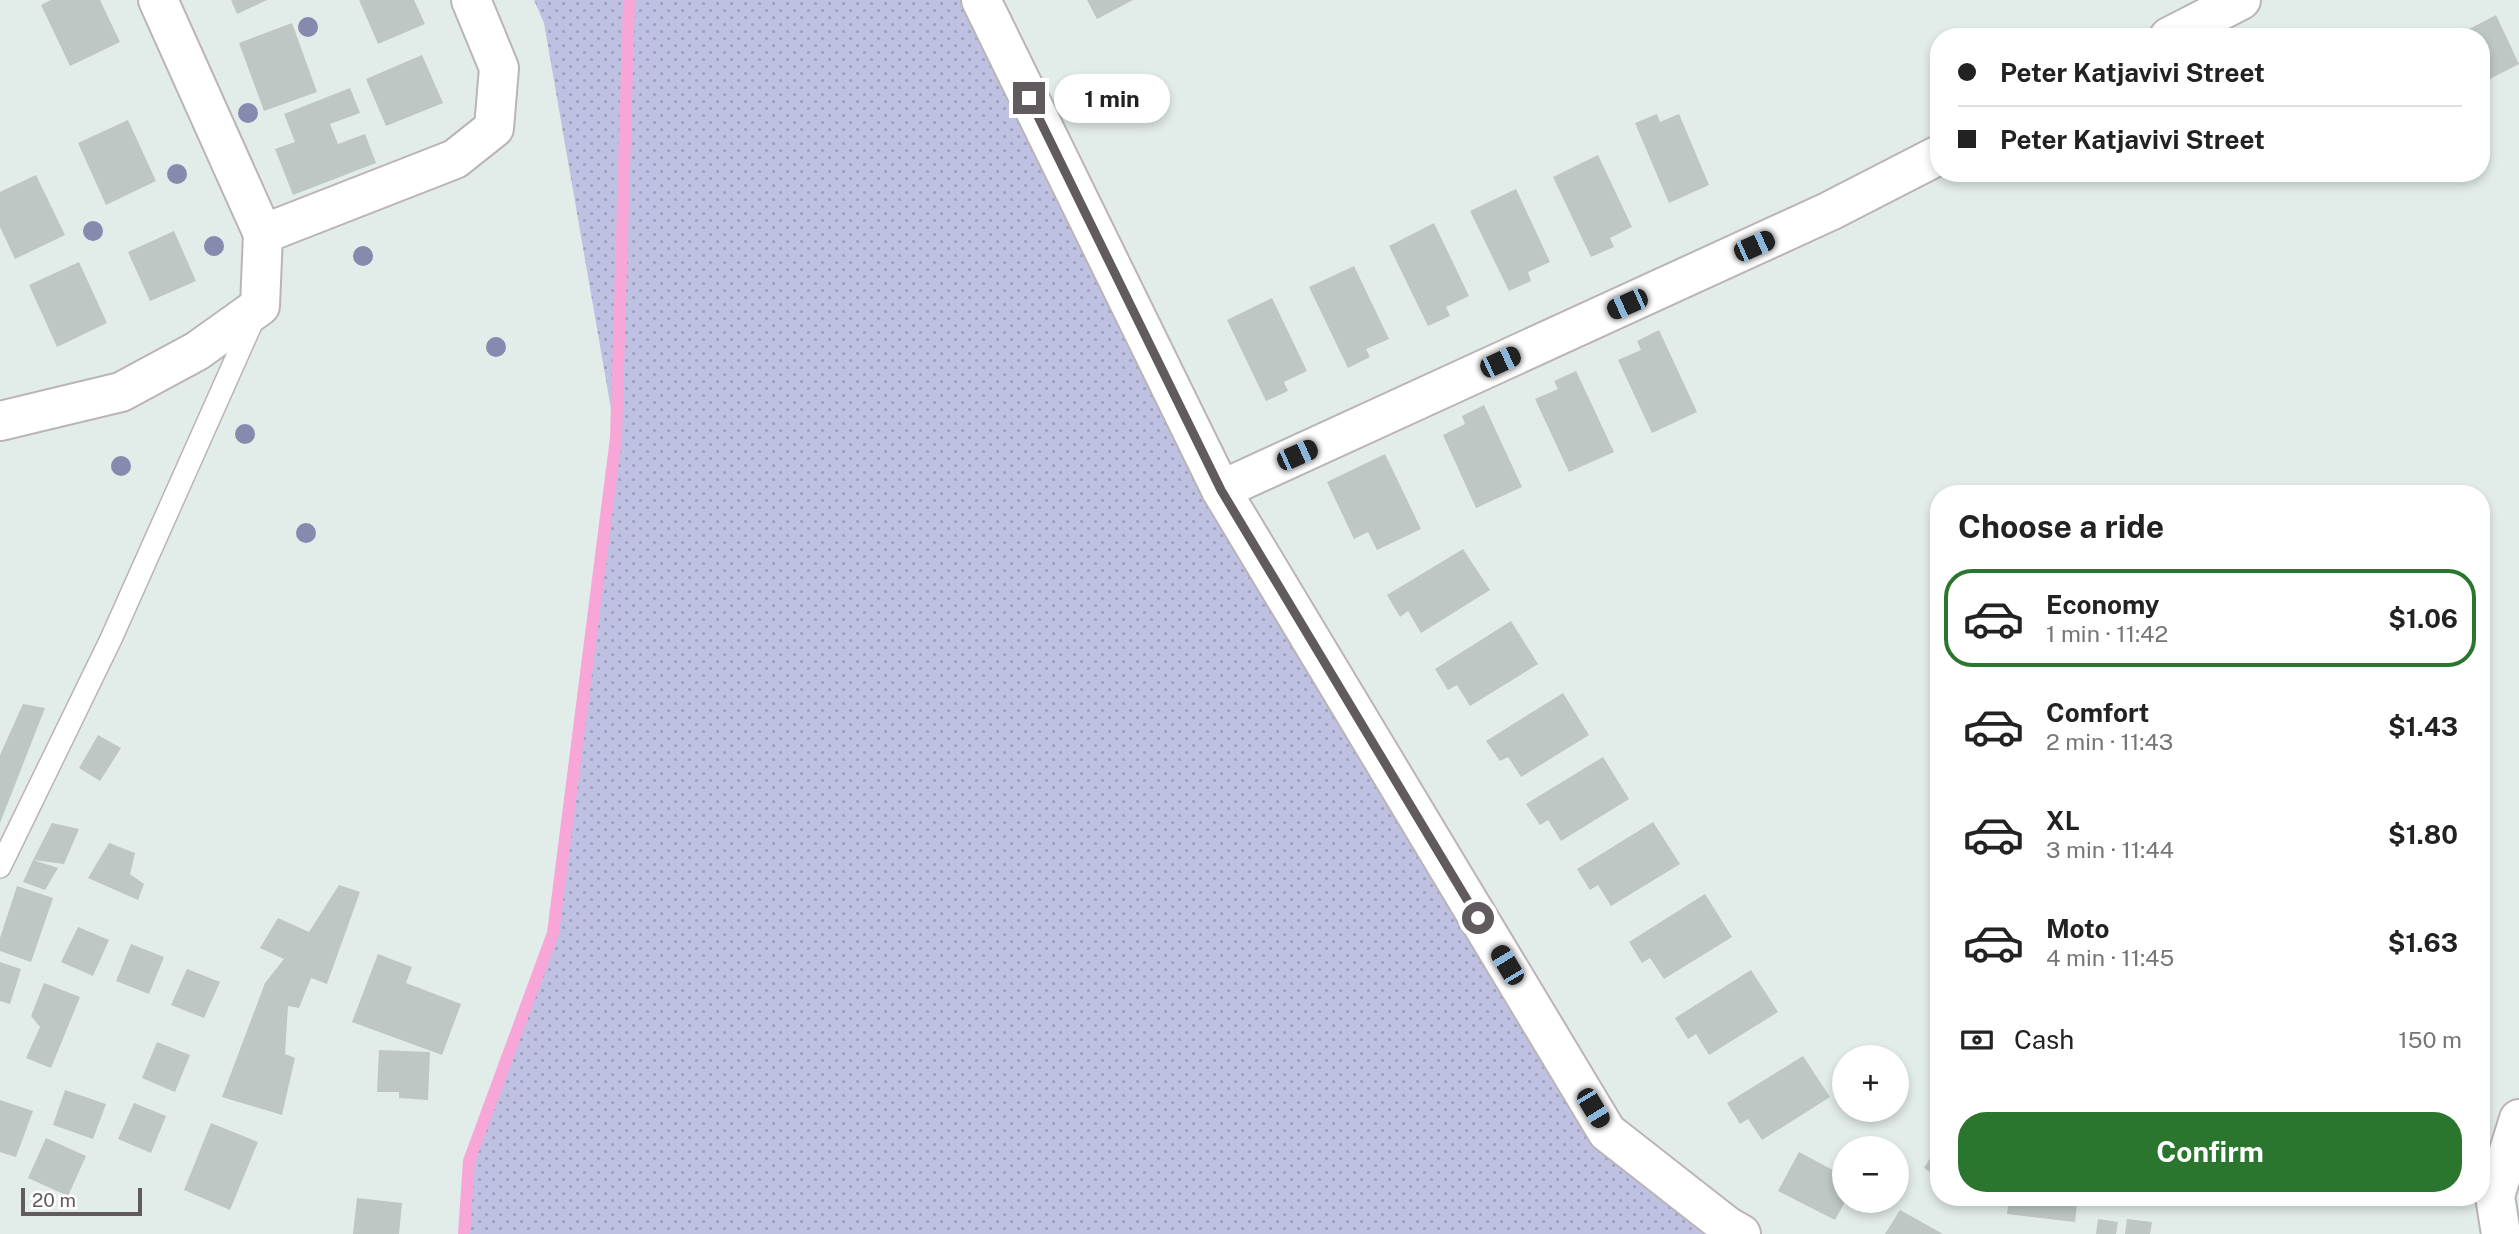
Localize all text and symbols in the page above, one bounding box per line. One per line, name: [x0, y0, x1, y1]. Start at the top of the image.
text: Peter Katjavivi Street: [2000, 57, 2265, 88]
callout: 1 min: [1054, 74, 1169, 122]
route end: [1013, 82, 1045, 114]
text: 1 min: [1084, 85, 1140, 112]
text: Peter Katjavivi Street: [2000, 124, 2265, 155]
car: [1731, 228, 1778, 264]
car: [1604, 286, 1651, 322]
car: [1477, 344, 1524, 380]
car: [1274, 437, 1321, 473]
text: Choose a ride: [1958, 508, 2164, 545]
icon: car: [1962, 587, 2025, 650]
text: Economy: [2046, 589, 2159, 620]
text: $1.06: [2388, 603, 2458, 634]
text: 1 min · 11:42: [2046, 620, 2168, 647]
icon: car: [1962, 695, 2025, 758]
text: Comfort: [2046, 697, 2149, 728]
text: $1.43: [2388, 711, 2458, 742]
text: 2 min · 11:43: [2046, 728, 2173, 755]
icon: car: [1962, 803, 2025, 866]
text: XL: [2046, 805, 2080, 836]
text: $1.80: [2388, 819, 2458, 850]
text: 3 min · 11:44: [2046, 836, 2174, 863]
route start: [1462, 902, 1494, 934]
icon: car: [1962, 911, 2025, 974]
text: Moto: [2046, 913, 2109, 944]
text: $1.63: [2388, 927, 2458, 958]
car: [1488, 942, 1527, 988]
text: 4 min · 11:45: [2046, 944, 2174, 971]
icon: cash: [1958, 1021, 1996, 1059]
text: Cash: [2014, 1024, 2074, 1055]
text: 150 m: [2398, 1026, 2462, 1053]
map controls: [1832, 1045, 1909, 1213]
button: +: [1832, 1045, 1909, 1122]
car: [1574, 1085, 1613, 1131]
button: Confirm: [1958, 1112, 2462, 1192]
button: −: [1832, 1136, 1909, 1213]
scale bar: [21, 1185, 142, 1217]
text: 20 m: [32, 1189, 76, 1211]

